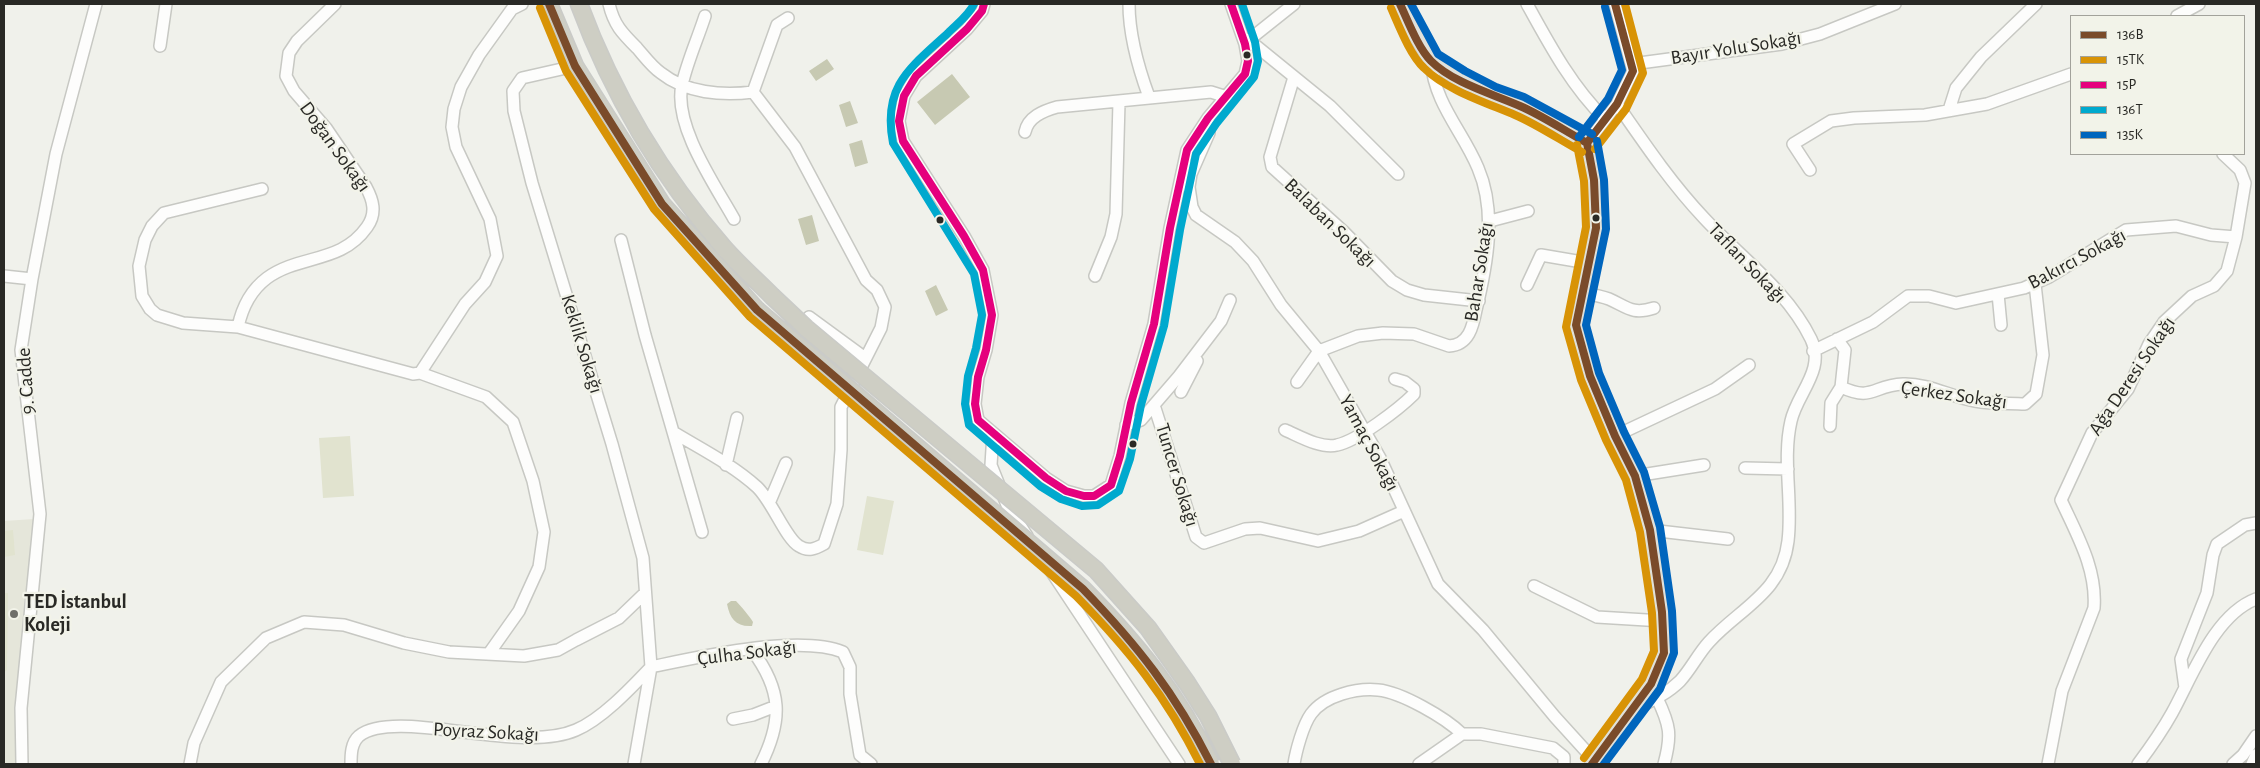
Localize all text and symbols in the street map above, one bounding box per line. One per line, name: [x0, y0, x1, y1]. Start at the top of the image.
legend: [2070, 15, 2245, 155]
street label: Bayır Yolu Sokağı: [1669, 26, 1803, 70]
text: 136B: [2117, 27, 2143, 42]
unlabelled marker: [1242, 50, 1252, 60]
text: 15TK: [2117, 52, 2144, 67]
text: 15P: [2117, 77, 2136, 92]
street label: Doğan Sokağı: [294, 97, 376, 197]
text: 136T: [2117, 102, 2143, 117]
text: 135K: [2117, 127, 2143, 142]
street label: Balaban Sokağı: [1279, 173, 1381, 273]
unlabelled marker: [1591, 213, 1601, 223]
unlabelled marker: [935, 215, 945, 225]
street label: Taflan Sokağı: [1703, 218, 1791, 308]
street label: Bahar Sokağı: [1459, 220, 1499, 324]
street label: Bakırcı Sokağı: [2024, 223, 2130, 295]
street label: Keklik Sokağı: [556, 292, 608, 396]
street label: Ağa Deresi Sokağı: [2083, 312, 2181, 440]
street label: 9. Cadde: [12, 347, 40, 415]
street label: Çerkez Sokağı: [1900, 376, 2008, 414]
street label: Yamaç Sokağı: [1334, 391, 1404, 495]
street label: Tuncer Sokağı: [1150, 420, 1204, 530]
unlabelled marker: [1128, 439, 1138, 449]
place label: TED İstanbul Koleji: [24, 590, 127, 637]
marker: TED İstanbul Koleji: [8, 608, 20, 620]
street label: Çulha Sokağı: [696, 635, 798, 671]
street label: Poyraz Sokağı: [432, 717, 540, 747]

